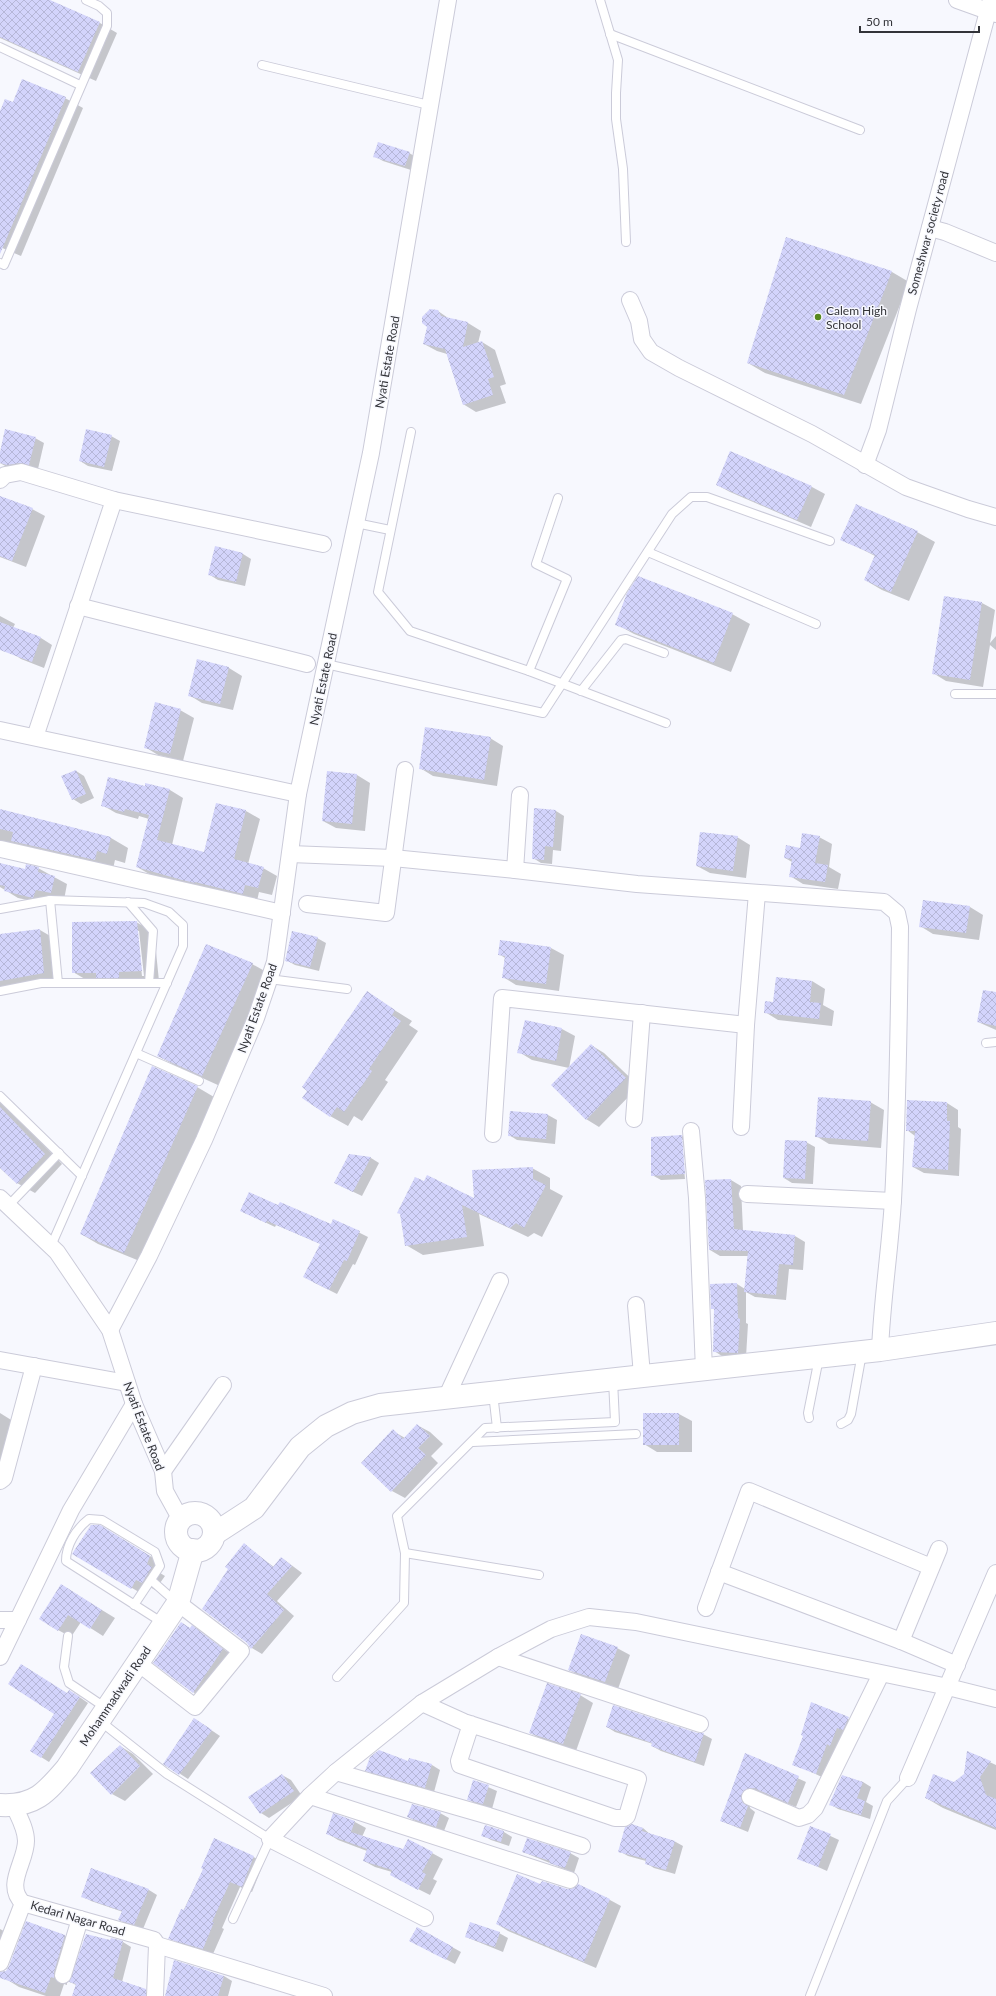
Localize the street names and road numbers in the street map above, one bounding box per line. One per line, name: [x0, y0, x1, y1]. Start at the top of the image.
street label: Someshwar society road: [904, 169, 952, 297]
street label: Nyati Estate Road: [371, 314, 403, 410]
street label: Nyati Estate Road: [306, 631, 340, 727]
street label: Nyati Estate Road: [234, 961, 280, 1055]
street label: Nyati Estate Road: [120, 1379, 168, 1473]
street label: Mohammadwadi Road: [76, 1643, 154, 1749]
street label: Kedari Nagar Road: [29, 1897, 127, 1939]

